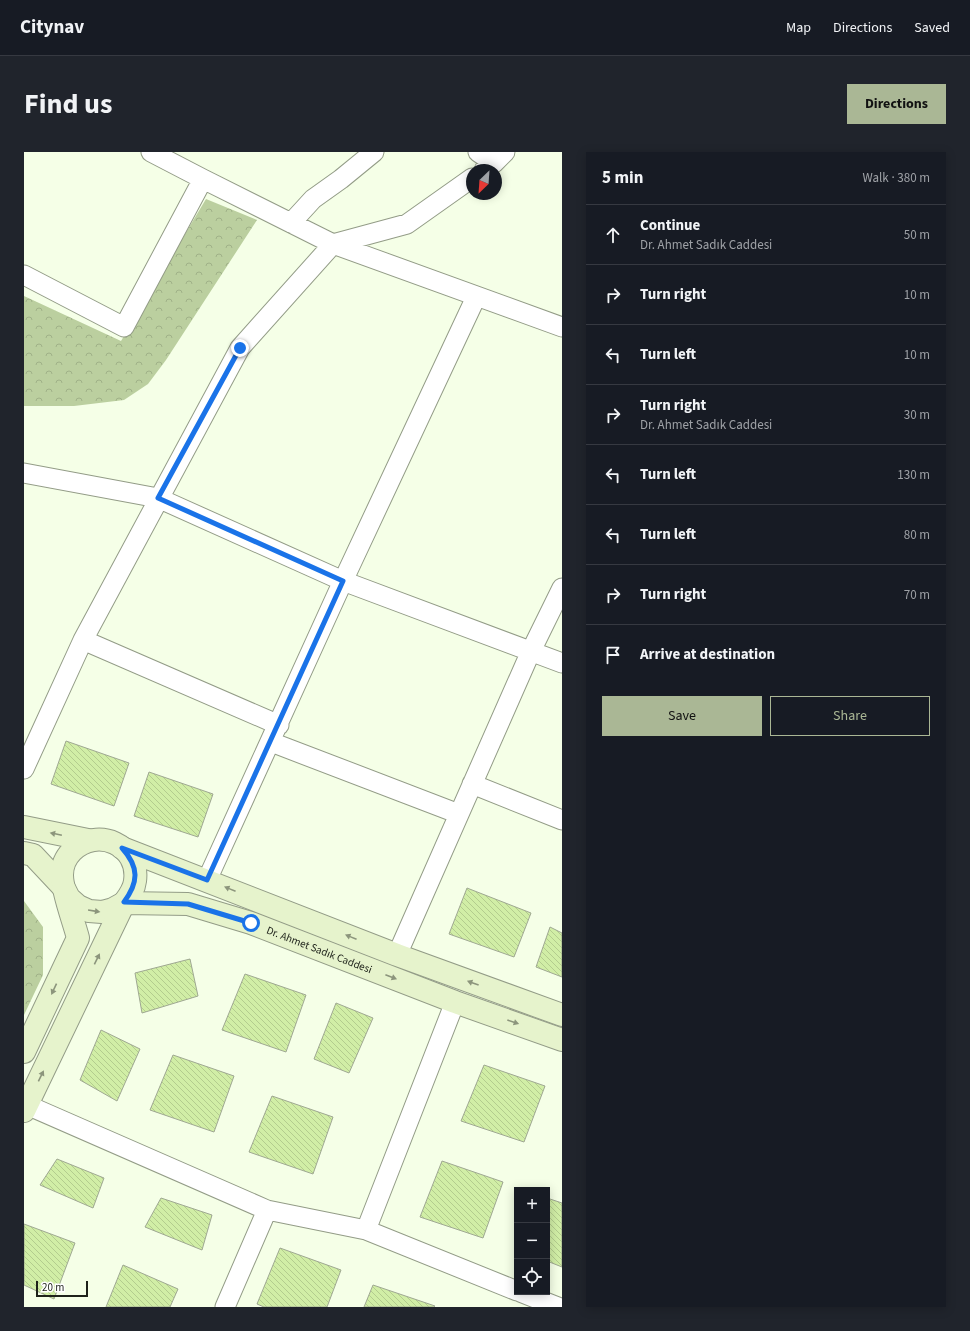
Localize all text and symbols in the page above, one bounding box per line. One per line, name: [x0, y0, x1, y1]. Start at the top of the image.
text: Citynav: [20, 14, 84, 41]
text: Map: [786, 18, 811, 38]
text: Directions: [833, 18, 892, 38]
text: Saved: [914, 18, 950, 38]
text: Find us: [24, 84, 112, 124]
button: Directions: [847, 84, 946, 124]
north arrow: [466, 164, 502, 200]
text: 5 min: [602, 166, 643, 190]
text: Walk · 380 m: [862, 169, 930, 187]
text: Continue: [640, 215, 700, 236]
icon: ahead: [602, 224, 624, 246]
text: 50 m: [904, 226, 930, 244]
text: Dr. Ahmet Sadık Caddesi: [640, 236, 772, 254]
icon: right: [602, 284, 624, 306]
text: Turn right: [640, 284, 706, 305]
text: 10 m: [904, 286, 930, 304]
route end: [231, 339, 249, 357]
icon: left: [602, 344, 624, 366]
text: Turn left: [640, 344, 696, 365]
text: 10 m: [904, 346, 930, 364]
text: Turn right: [640, 395, 706, 416]
icon: right: [602, 404, 624, 426]
text: 30 m: [904, 406, 930, 424]
text: Dr. Ahmet Sadık Caddesi: [640, 416, 772, 434]
icon: left: [602, 464, 624, 486]
text: Turn left: [640, 464, 696, 485]
text: 130 m: [897, 466, 930, 484]
icon: left: [602, 524, 624, 546]
text: Turn left: [640, 524, 696, 545]
text: 80 m: [904, 526, 930, 544]
icon: right: [602, 584, 624, 606]
text: Turn right: [640, 584, 706, 605]
text: 70 m: [904, 586, 930, 604]
icon: arrive: [602, 644, 624, 666]
text: Arrive at destination: [640, 644, 775, 665]
button: Save: [602, 696, 762, 736]
button: Share: [770, 696, 930, 736]
one-way arrow: [50, 830, 62, 836]
one-way arrow: [225, 886, 236, 892]
one-way arrow: [88, 908, 100, 914]
route start: [242, 914, 260, 932]
street label: Dr. Ahmet Sadık Caddesi: [265, 922, 374, 977]
one-way arrow: [346, 934, 357, 940]
one-way arrow: [94, 953, 100, 965]
one-way arrow: [385, 975, 397, 981]
one-way arrow: [466, 979, 478, 985]
one-way arrow: [51, 984, 57, 995]
one-way arrow: [507, 1019, 519, 1025]
one-way arrow: [38, 1070, 44, 1082]
map controls: [514, 1187, 550, 1295]
button: +: [514, 1187, 550, 1223]
button: −: [514, 1223, 550, 1259]
button: locate: [514, 1259, 550, 1295]
scale bar: [36, 1279, 88, 1298]
text: 20 m: [42, 1280, 64, 1295]

